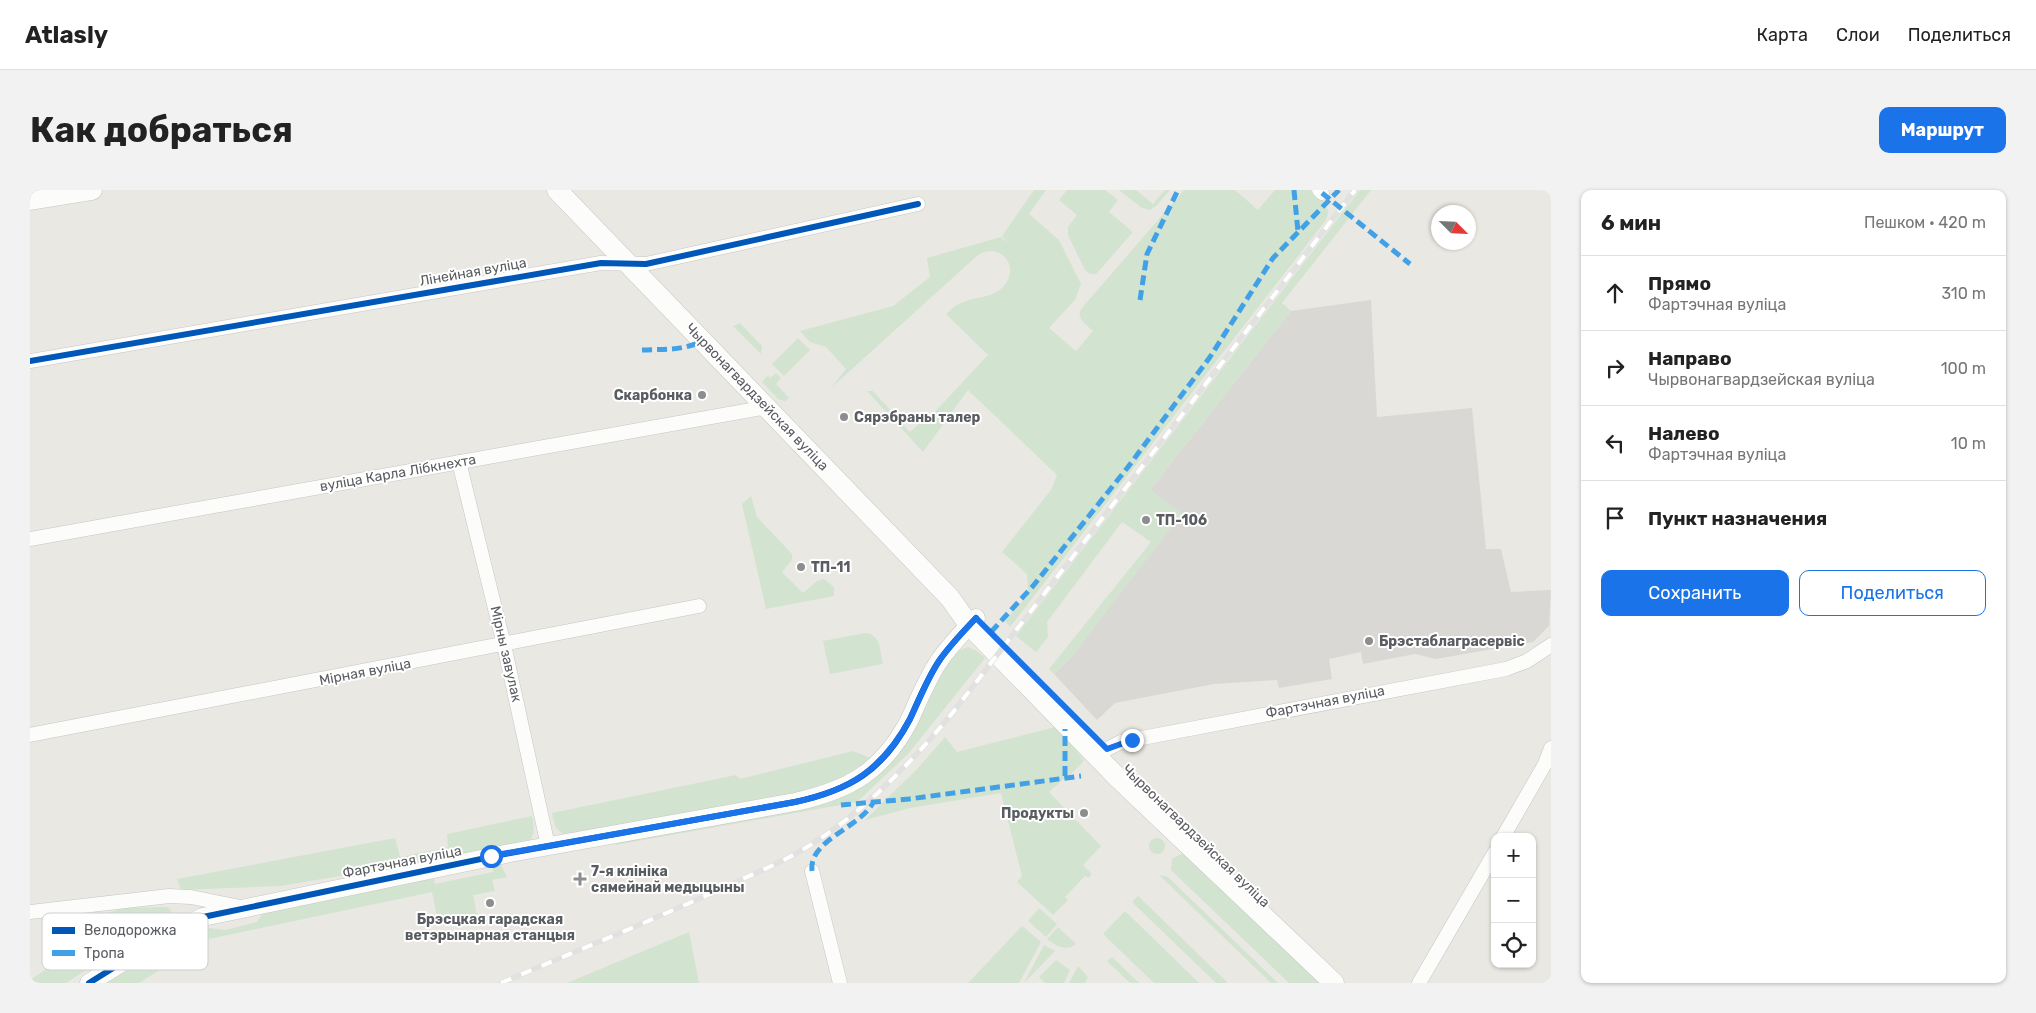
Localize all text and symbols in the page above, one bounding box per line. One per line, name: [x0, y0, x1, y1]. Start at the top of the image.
text: Atlasly: [25, 21, 108, 49]
text: Карта: [1757, 24, 1808, 46]
text: Слои: [1836, 24, 1880, 46]
text: Поделиться: [1908, 24, 2011, 46]
button: Маршрут: [1879, 107, 2006, 153]
text: Как добраться: [30, 109, 293, 151]
north arrow: [1431, 205, 1476, 250]
text: 6 мин: [1601, 210, 1661, 235]
text: Пешком · 420 m: [1864, 213, 1986, 232]
street label: Лінейная вуліца: [418, 254, 528, 290]
text: Прямо: [1648, 272, 1711, 295]
icon: ahead: [1601, 279, 1629, 307]
text: 310 m: [1942, 284, 1986, 303]
text: Фартэчная вуліца: [1648, 295, 1786, 314]
street label: Чырвонагвардзейская вуліца: [682, 320, 832, 474]
text: Направо: [1648, 347, 1732, 370]
icon: right: [1601, 354, 1629, 382]
text: 100 m: [1941, 359, 1986, 378]
text: Чырвонагвардзейская вуліца: [1648, 370, 1875, 389]
place label: Скарбонка: [614, 387, 692, 404]
marker: Скарбонка: [696, 389, 708, 401]
place label: Сярэбраны талер: [854, 409, 981, 426]
marker: Сярэбраны талер: [838, 411, 850, 423]
text: Налево: [1648, 422, 1720, 445]
icon: left: [1601, 429, 1629, 457]
text: 10 m: [1951, 434, 1986, 453]
text: Фартэчная вуліца: [1648, 445, 1786, 464]
street label: вуліца Карла Лібкнехта: [319, 451, 477, 495]
icon: arrive: [1601, 504, 1629, 532]
text: Пункт назначения: [1648, 507, 1827, 530]
place label: ТП-106: [1156, 512, 1207, 529]
marker: ТП-106: [1140, 514, 1152, 526]
place label: ТП-11: [811, 559, 850, 576]
marker: ТП-11: [795, 561, 807, 573]
button: Сохранить: [1601, 570, 1789, 616]
button: Поделиться: [1799, 570, 1986, 616]
street label: Мірны завулак: [487, 604, 525, 704]
place label: Брэстаблаграсервіс: [1379, 633, 1525, 650]
marker: Брэстаблаграсервіс: [1363, 635, 1375, 647]
street label: Мірная вуліца: [318, 655, 412, 689]
street label: Фартэчная вуліца: [1264, 682, 1386, 722]
route end: [1121, 729, 1144, 752]
street label: Чырвонагвардзейская вуліца: [1119, 761, 1273, 911]
place label: Продукты: [1001, 805, 1074, 822]
marker: Продукты: [1078, 807, 1090, 819]
map controls: [1491, 833, 1536, 968]
button: +: [1491, 833, 1536, 878]
street label: Фартэчная вуліца: [341, 842, 463, 882]
route start: [480, 845, 503, 868]
place label: 7-я клініка сямейнай медыцыны: [591, 863, 745, 896]
marker: 7-я клініка сямейнай медыцыны: [573, 872, 587, 886]
button: −: [1491, 878, 1536, 923]
marker: Брэсцкая гарадская ветэрынарная станцыя: [484, 897, 496, 909]
place label: Брэсцкая гарадская ветэрынарная станцыя: [405, 911, 575, 944]
legend: [42, 913, 208, 970]
text: Велодорожка: [84, 922, 177, 939]
button: locate: [1491, 923, 1536, 968]
text: Тропа: [84, 945, 125, 962]

